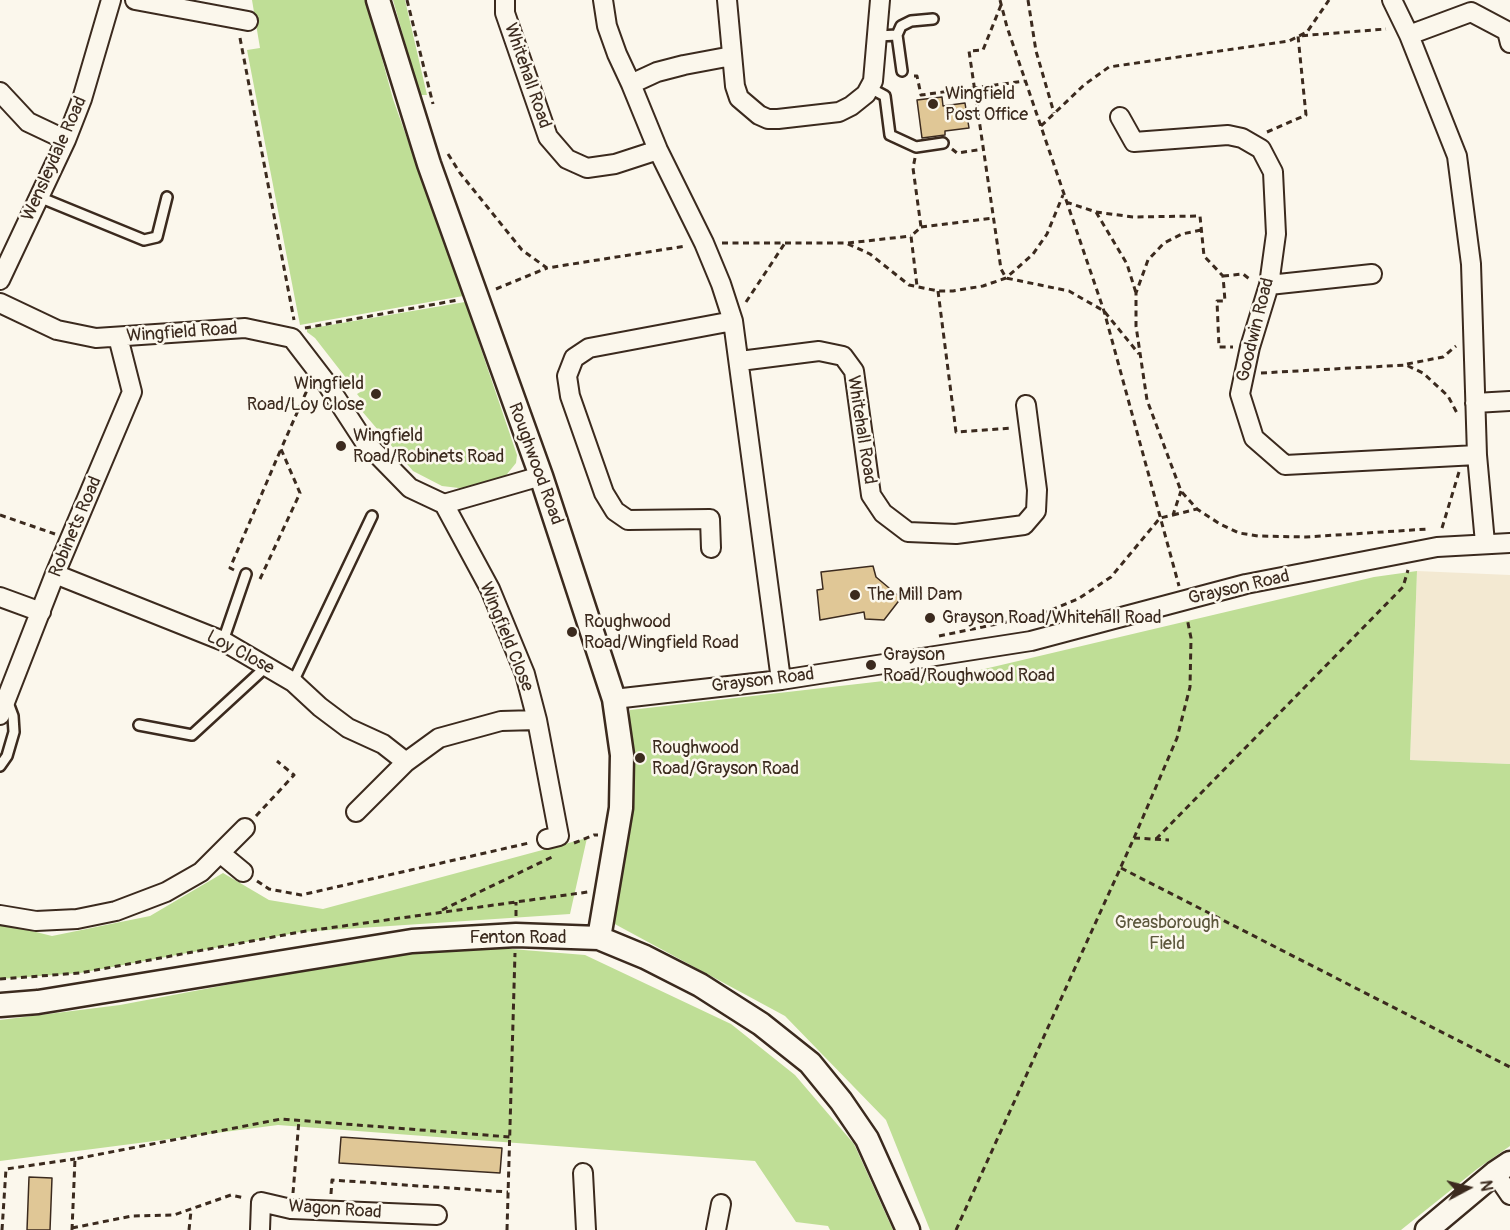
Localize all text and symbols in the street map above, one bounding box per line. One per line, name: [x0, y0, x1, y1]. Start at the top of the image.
street label: Whitehall Road: [499, 21, 555, 131]
place label: Wingfield Post Office: [945, 83, 1028, 125]
street label: Wensleydale Road: [18, 93, 92, 225]
marker: Wingfield Post Office: [926, 97, 940, 111]
street label: Goodwin Road: [1233, 276, 1279, 384]
street label: Wingfield Road: [126, 318, 238, 348]
place label: Wingfield Road/Loy Close: [247, 373, 364, 416]
street label: Whitehall Road: [842, 374, 880, 486]
marker: Wingfield Road/Loy Close: [369, 387, 383, 401]
street label: Roughwood Road: [503, 400, 567, 528]
place label: Wingfield Road/Robinets Road: [353, 425, 504, 468]
marker: Wingfield Road/Robinets Road: [334, 439, 348, 453]
street label: Robinets Road: [45, 473, 107, 581]
street label: Grayson Road: [1186, 566, 1292, 610]
street label: Wingfield Close: [474, 579, 538, 695]
place label: The Mill Dam: [867, 584, 962, 606]
marker: The Mill Dam: [848, 588, 862, 602]
place label: Grayson Road/Whitehall Road: [942, 607, 1162, 629]
place label: Roughwood Road/Wingfield Road: [584, 611, 739, 654]
marker: Grayson Road/Whitehall Road: [923, 611, 937, 625]
marker: Roughwood Road/Wingfield Road: [565, 625, 579, 639]
street label: Loy Close: [203, 626, 277, 680]
place label: Grayson Road/Roughwood Road: [883, 644, 1055, 686]
marker: Grayson Road/Roughwood Road: [864, 658, 878, 672]
street label: Grayson Road: [710, 664, 816, 698]
place label: Roughwood Road/Grayson Road: [652, 737, 799, 780]
marker: Roughwood Road/Grayson Road: [633, 751, 647, 765]
park label: Greasborough Field: [1115, 912, 1219, 954]
street label: Fenton Road: [470, 927, 566, 949]
north arrow: [1438, 1158, 1498, 1218]
text: N: [1475, 1179, 1496, 1192]
street label: Wagon Road: [288, 1196, 382, 1224]

